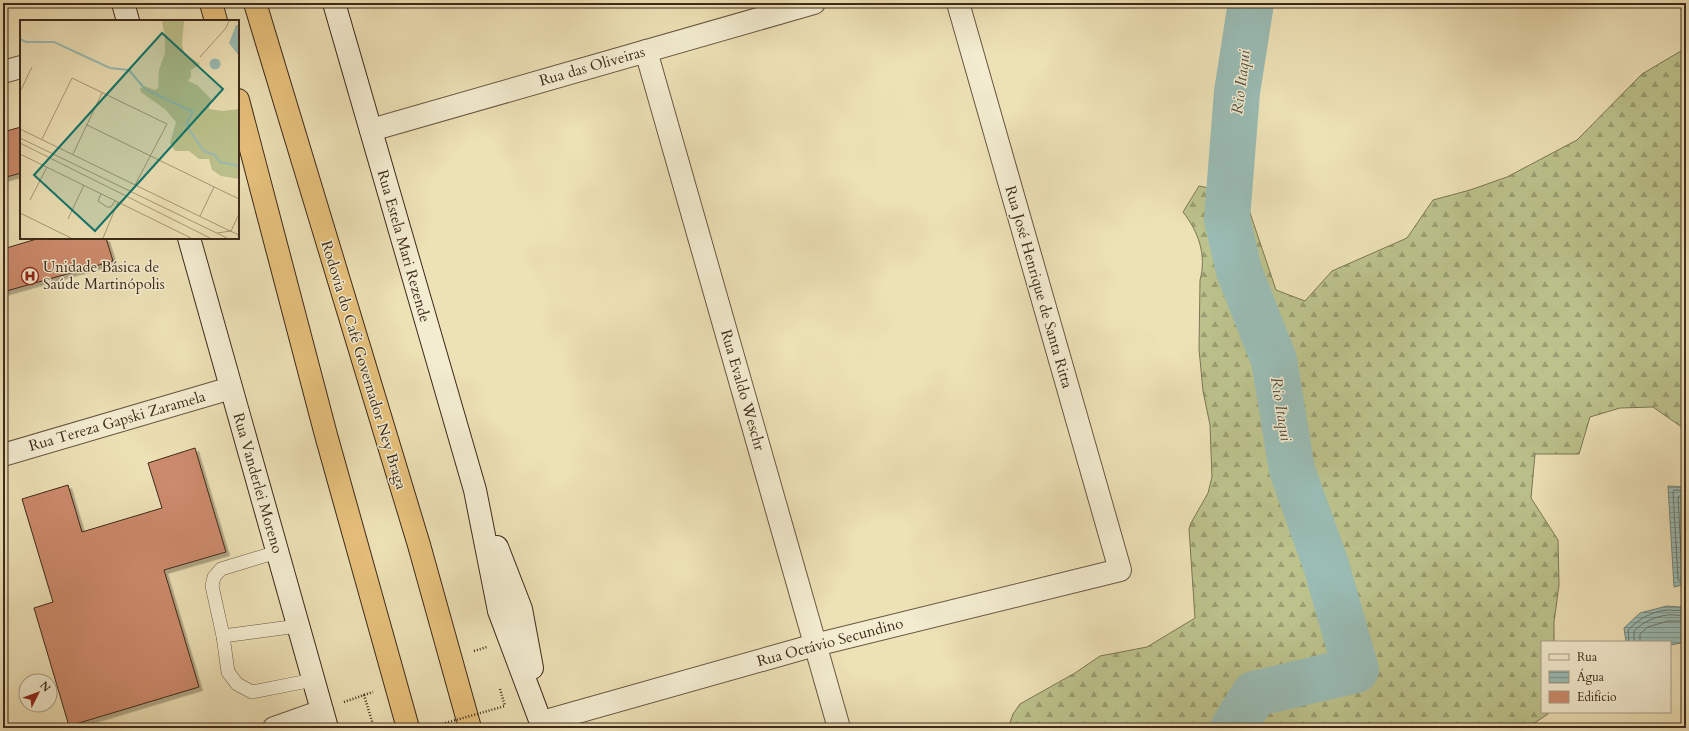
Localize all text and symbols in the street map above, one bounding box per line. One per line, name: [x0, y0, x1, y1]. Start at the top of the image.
inset map: [20, 20, 239, 239]
street label: Rua das Oliveiras: [537, 41, 647, 91]
water label: Rio Itaqui: [1226, 48, 1256, 116]
street label: Rua Estela Mari Rezende: [373, 167, 435, 325]
street label: Rua José Henrique de Santa Ritta: [1000, 183, 1078, 391]
street label: Rodovia do Café Governador Ney Braga: [317, 238, 412, 492]
place label: Unidade Básica de Saúde Martinópolis: [43, 257, 165, 294]
hospital icon: Unidade Básica de Saúde Martinópolis: [20, 266, 40, 286]
street label: Rua Evaldo Weschr: [716, 327, 770, 454]
water label: Rio Itaqui: [1265, 376, 1297, 443]
street label: Rua Tereza Gapski Zaramela: [26, 386, 208, 456]
street label: Rua Vanderlei Moreno: [228, 410, 288, 556]
street label: Rua Octávio Secundino: [755, 613, 905, 671]
legend: [1541, 641, 1671, 713]
text: Rua: [1577, 649, 1598, 665]
text: Água: [1577, 668, 1605, 685]
north arrow: [18, 673, 58, 713]
text: N: [36, 678, 54, 696]
text: Edifício: [1577, 689, 1617, 705]

